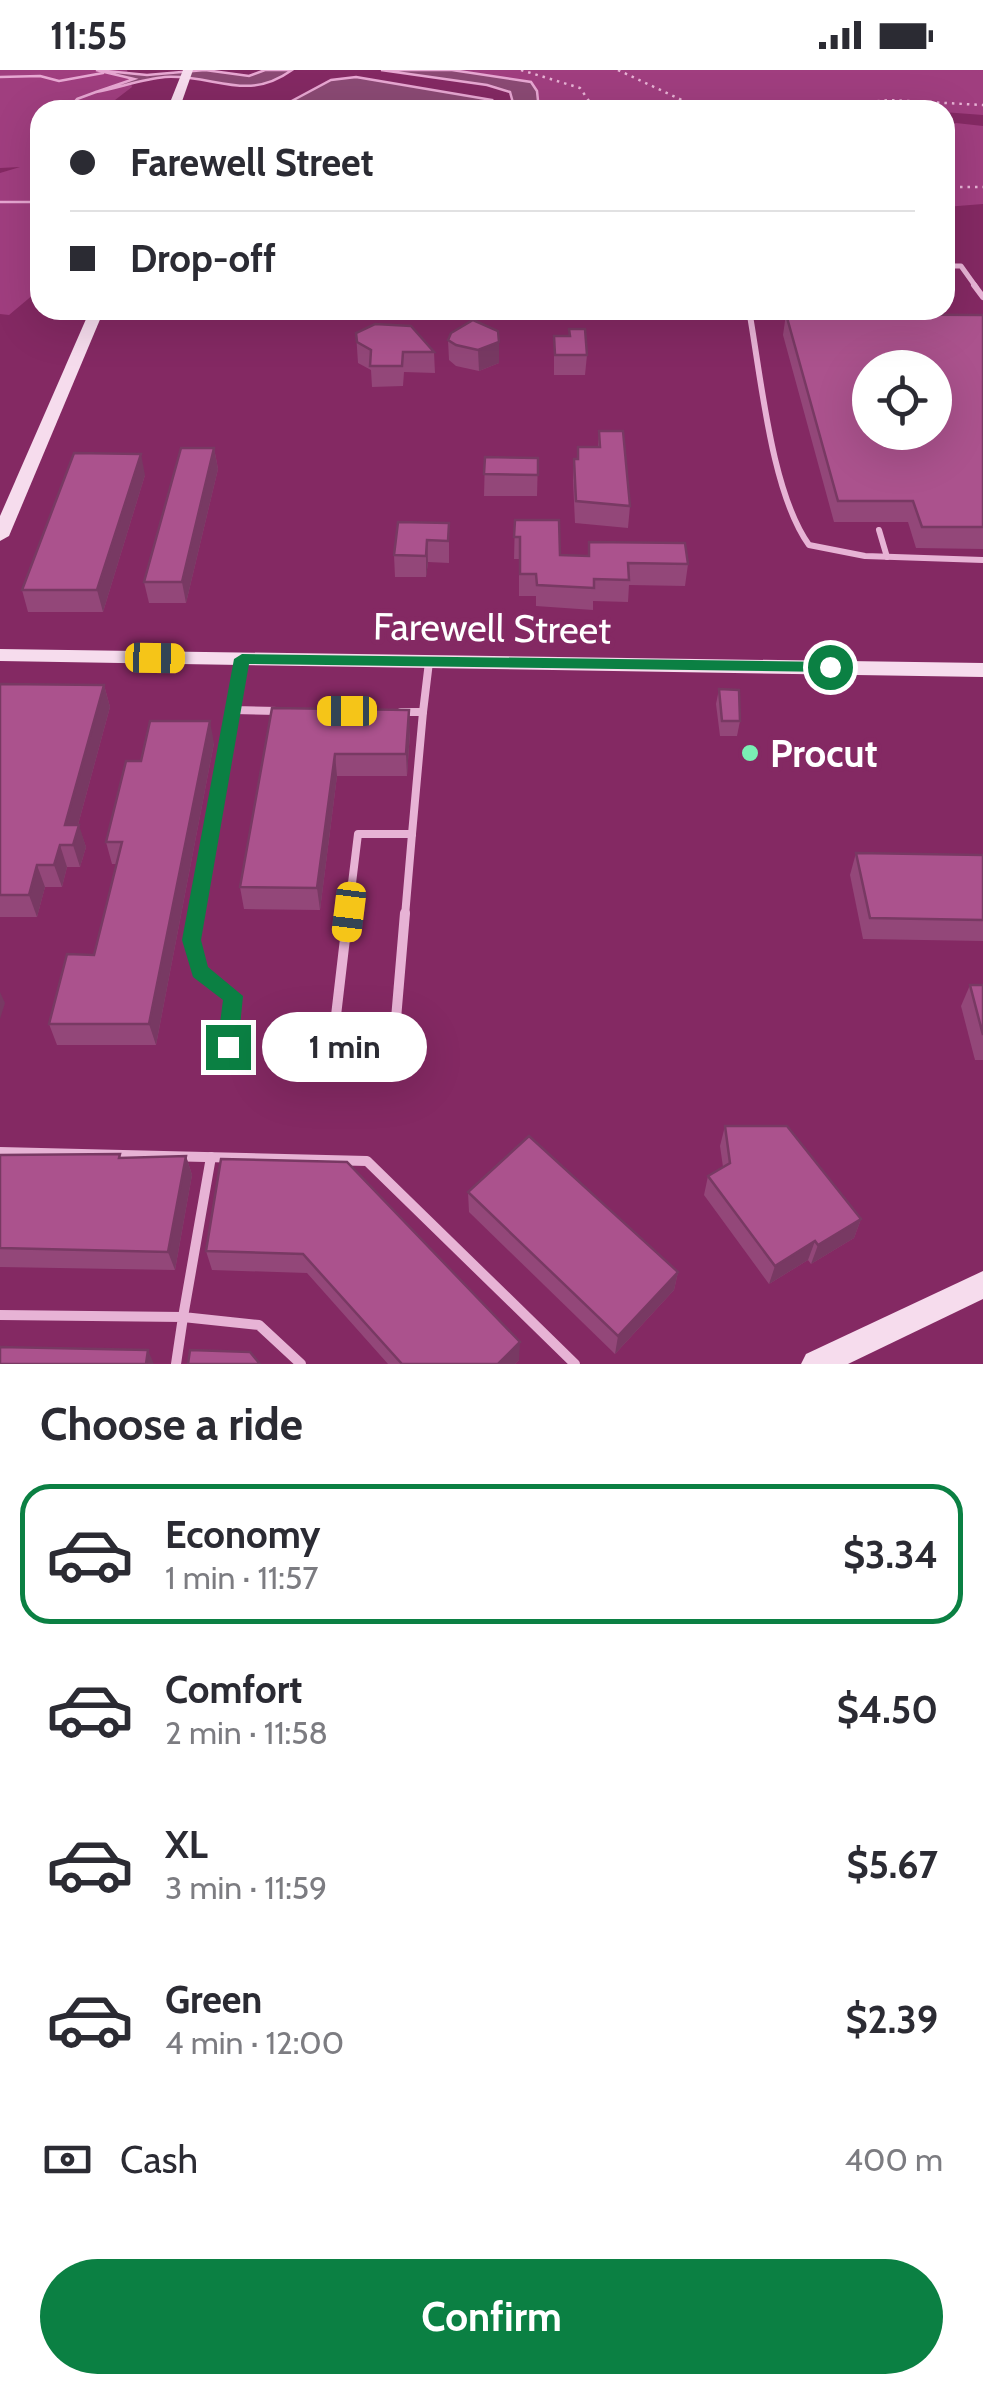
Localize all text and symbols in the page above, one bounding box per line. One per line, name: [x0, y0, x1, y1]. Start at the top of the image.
text: 11:55: [50, 12, 127, 59]
text: Farewell Street: [130, 139, 374, 186]
text: Drop-off: [130, 235, 276, 282]
map controls: [852, 350, 952, 450]
button: locate: [852, 350, 952, 450]
street label: Farewell Street: [373, 602, 612, 654]
car: [125, 642, 185, 674]
route start: [808, 645, 853, 690]
car: [317, 696, 377, 726]
place label: Procut: [770, 730, 878, 777]
marker: Procut: [739, 742, 761, 764]
car: [330, 880, 368, 944]
callout: 1 min: [263, 1012, 428, 1082]
route end: [206, 1025, 251, 1070]
text: 1 min: [308, 1027, 381, 1066]
text: Choose a ride: [40, 1397, 303, 1451]
icon: car: [45, 1509, 135, 1599]
text: Economy: [165, 1511, 320, 1558]
text: $3.34: [843, 1531, 938, 1578]
text: 1 min · 11:57: [165, 1558, 318, 1597]
icon: car: [45, 1664, 135, 1754]
text: Comfort: [165, 1666, 302, 1713]
text: $4.50: [837, 1686, 938, 1733]
text: 2 min · 11:58: [165, 1713, 328, 1752]
icon: car: [45, 1819, 135, 1909]
text: XL: [165, 1821, 208, 1868]
text: $5.67: [846, 1841, 938, 1888]
text: 3 min · 11:59: [165, 1868, 327, 1907]
icon: car: [45, 1974, 135, 2064]
text: Green: [165, 1976, 262, 2023]
text: $2.39: [846, 1996, 938, 2043]
text: 4 min · 12:00: [165, 2023, 344, 2062]
icon: cash: [40, 2132, 95, 2187]
text: Cash: [120, 2136, 198, 2183]
text: 400 m: [845, 2140, 943, 2179]
button: Confirm: [40, 2259, 943, 2374]

